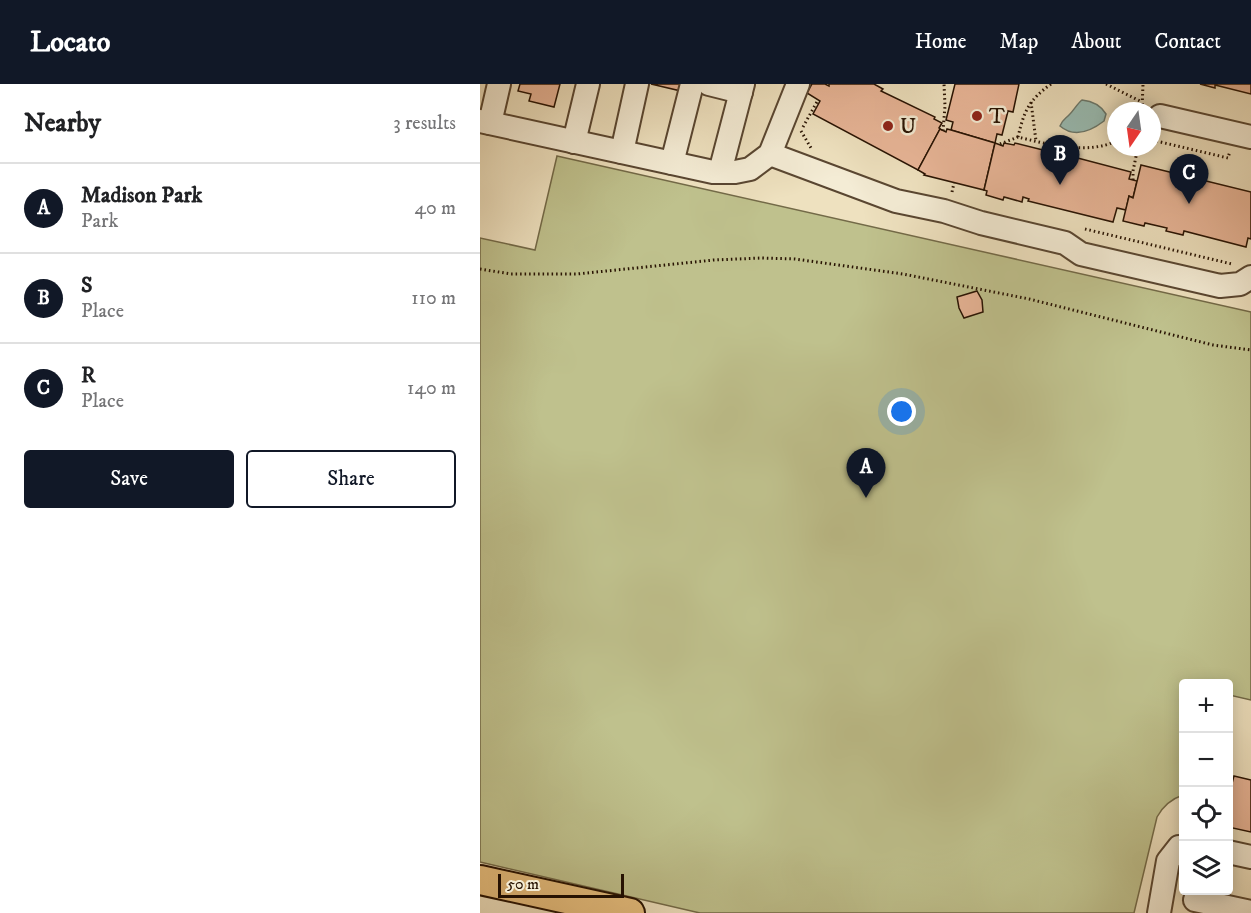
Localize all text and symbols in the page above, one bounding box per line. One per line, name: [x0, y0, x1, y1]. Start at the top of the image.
text: Locato: [30, 25, 110, 60]
text: Home: [915, 29, 967, 55]
text: Map: [1000, 29, 1038, 55]
text: About: [1071, 29, 1122, 55]
text: Contact: [1155, 29, 1221, 55]
north arrow: [1107, 102, 1161, 156]
place label: T: [989, 104, 1005, 130]
text: Nearby: [24, 107, 101, 140]
marker: T: [970, 109, 984, 123]
text: 3 results: [393, 111, 456, 136]
place label: U: [900, 114, 916, 140]
marker: U: [881, 119, 895, 133]
pin: B: [1040, 135, 1080, 185]
pin: C: [1170, 154, 1208, 204]
text: Madison Park: [81, 182, 202, 209]
text: A: [37, 196, 50, 221]
text: 40 m: [414, 196, 456, 221]
text: Park: [81, 209, 118, 234]
text: S: [81, 272, 93, 299]
text: B: [37, 286, 50, 311]
text: 110 m: [411, 286, 456, 311]
text: Place: [81, 299, 124, 324]
text: R: [81, 362, 96, 389]
text: C: [37, 376, 50, 401]
text: 140 m: [407, 376, 456, 401]
text: Place: [81, 389, 124, 414]
your location: [887, 397, 916, 426]
pin: A: [846, 448, 886, 498]
button: Save: [24, 450, 234, 508]
button: Share: [246, 450, 456, 508]
map controls: [1179, 679, 1233, 895]
button: +: [1179, 679, 1233, 733]
button: −: [1179, 733, 1233, 787]
button: locate: [1179, 787, 1233, 841]
button: layers: [1179, 841, 1233, 895]
scale bar: [498, 871, 624, 898]
text: 50 m: [507, 874, 539, 894]

